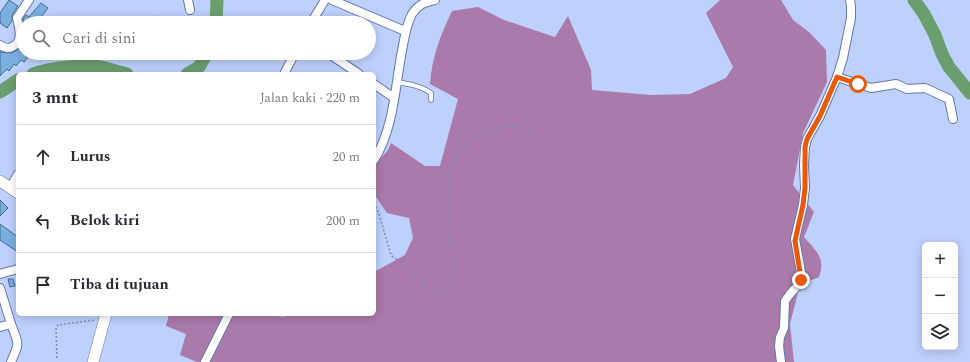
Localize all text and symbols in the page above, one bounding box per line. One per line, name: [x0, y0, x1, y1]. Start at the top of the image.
search box: [16, 16, 376, 60]
icon: search: [30, 27, 52, 49]
text: Cari di sini: [62, 27, 136, 50]
route start: [849, 75, 867, 93]
text: 3 mnt: [32, 85, 78, 111]
text: Jalan kaki · 220 m: [260, 88, 360, 108]
text: Lurus: [70, 145, 110, 168]
icon: ahead: [32, 146, 54, 168]
text: 20 m: [333, 147, 360, 167]
text: Belok kiri: [70, 209, 139, 232]
icon: left: [32, 210, 54, 232]
text: 200 m: [326, 211, 360, 231]
map controls: [922, 242, 958, 350]
button: +: [922, 242, 958, 278]
route end: [792, 271, 810, 289]
text: Tiba di tujuan: [70, 273, 169, 296]
icon: arrive: [32, 274, 54, 296]
button: −: [922, 278, 958, 314]
button: layers: [922, 314, 958, 350]

